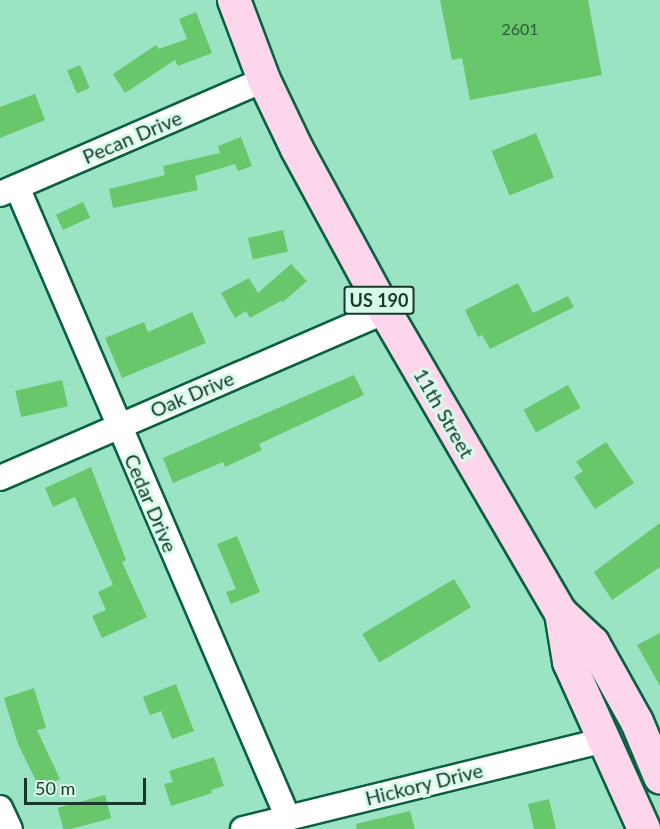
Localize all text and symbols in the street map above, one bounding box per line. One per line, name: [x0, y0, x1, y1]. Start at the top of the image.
house number: 2601: [501, 19, 539, 39]
street label: Pecan Drive: [79, 105, 185, 169]
road number: US 190: [343, 285, 415, 315]
street label: 11th Street: [409, 364, 479, 462]
street label: Oak Drive: [147, 366, 237, 422]
street label: Cedar Drive: [119, 450, 183, 556]
street label: Hickory Drive: [362, 758, 486, 810]
scale bar: [27, 766, 148, 804]
text: 50 m: [35, 777, 75, 799]

